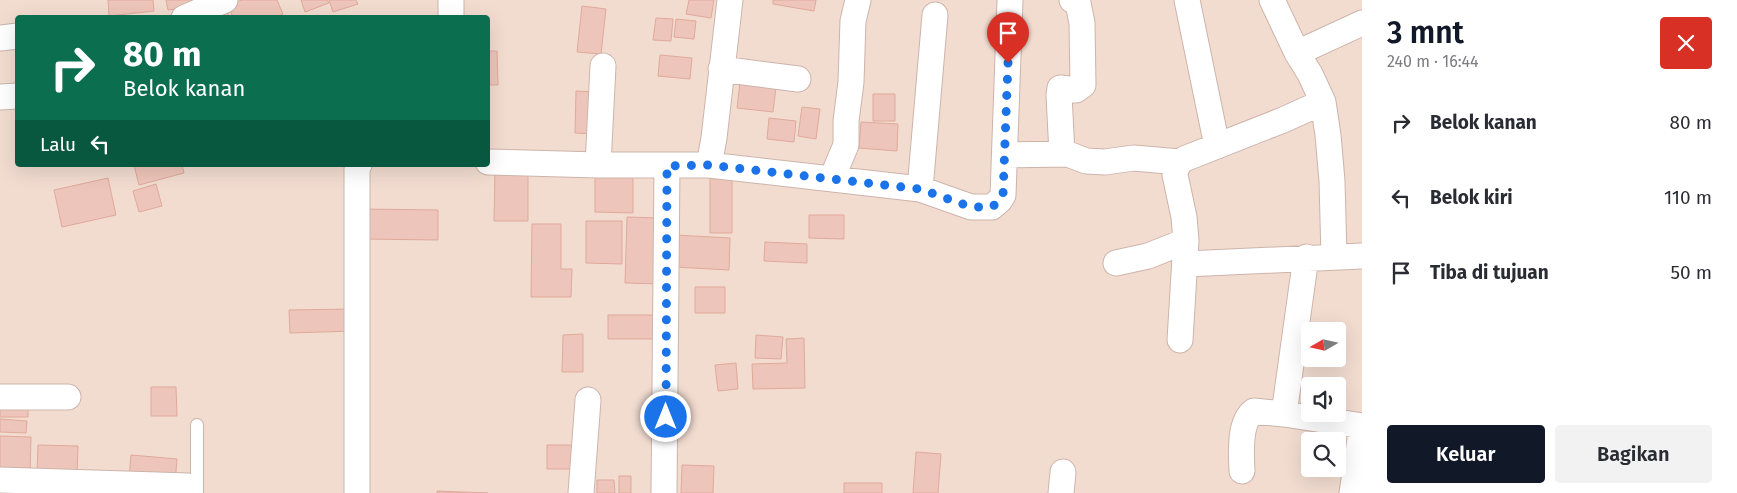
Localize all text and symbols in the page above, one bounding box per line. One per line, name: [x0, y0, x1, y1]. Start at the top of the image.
pin: [987, 12, 1029, 63]
text: 3 mnt: [1387, 15, 1464, 51]
button: close: [1660, 17, 1712, 69]
icon: arrive: [994, 19, 1022, 47]
text: 80 m: [123, 33, 202, 75]
icon: right: [40, 35, 105, 100]
text: 240 m · 16:44: [1387, 52, 1478, 71]
text: Belok kanan: [123, 75, 245, 102]
icon: right: [1387, 109, 1415, 137]
text: Belok kanan: [1430, 111, 1537, 134]
text: 80 m: [1670, 111, 1712, 134]
icon: left: [86, 130, 114, 158]
text: Lalu: [40, 133, 76, 156]
icon: left: [1387, 184, 1415, 212]
text: Belok kiri: [1430, 186, 1513, 209]
text: 110 m: [1664, 186, 1712, 209]
icon: arrive: [1387, 259, 1415, 287]
text: Tiba di tujuan: [1430, 261, 1549, 284]
text: 50 m: [1671, 261, 1712, 284]
north arrow: [1301, 322, 1346, 368]
map controls: [1301, 322, 1346, 477]
button: sound: [1301, 377, 1346, 422]
position arrow: [639, 390, 691, 442]
button: Keluar: [1387, 425, 1545, 483]
button: Bagikan: [1555, 425, 1712, 483]
button: search: [1301, 432, 1346, 477]

